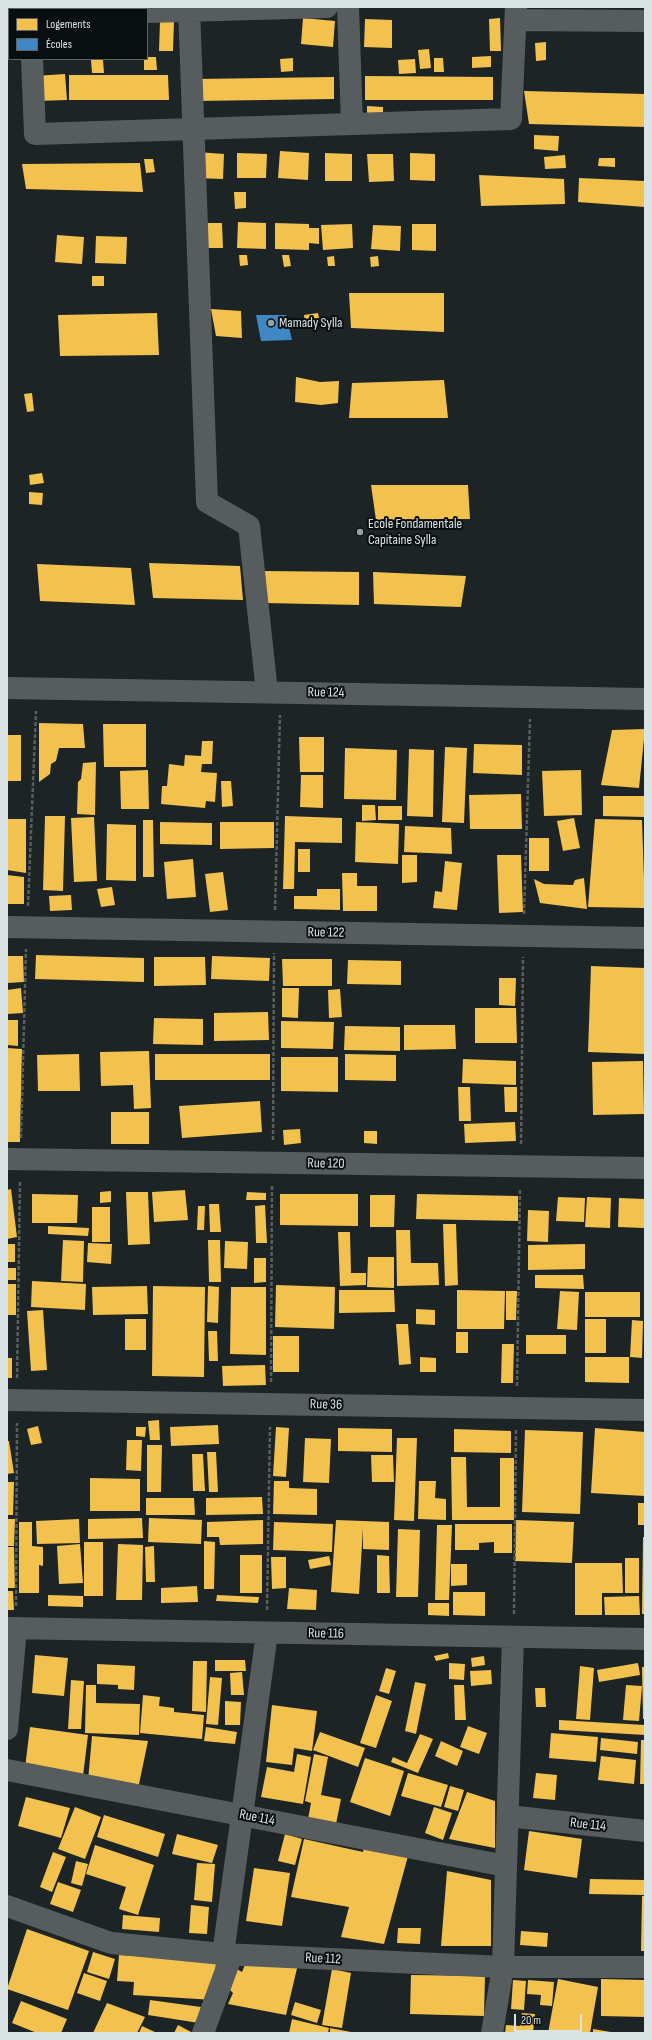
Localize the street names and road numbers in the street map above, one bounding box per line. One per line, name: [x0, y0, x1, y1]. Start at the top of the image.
street label: Rue 124: [307, 684, 345, 702]
street label: Rue 122: [307, 924, 345, 942]
street label: Rue 120: [307, 1155, 345, 1173]
street label: Rue 36: [310, 1396, 342, 1414]
street label: Rue 116: [308, 1625, 344, 1643]
street label: Rue 114: [238, 1806, 276, 1830]
street label: Rue 114: [569, 1815, 607, 1835]
street label: Rue 112: [305, 1950, 341, 1968]

